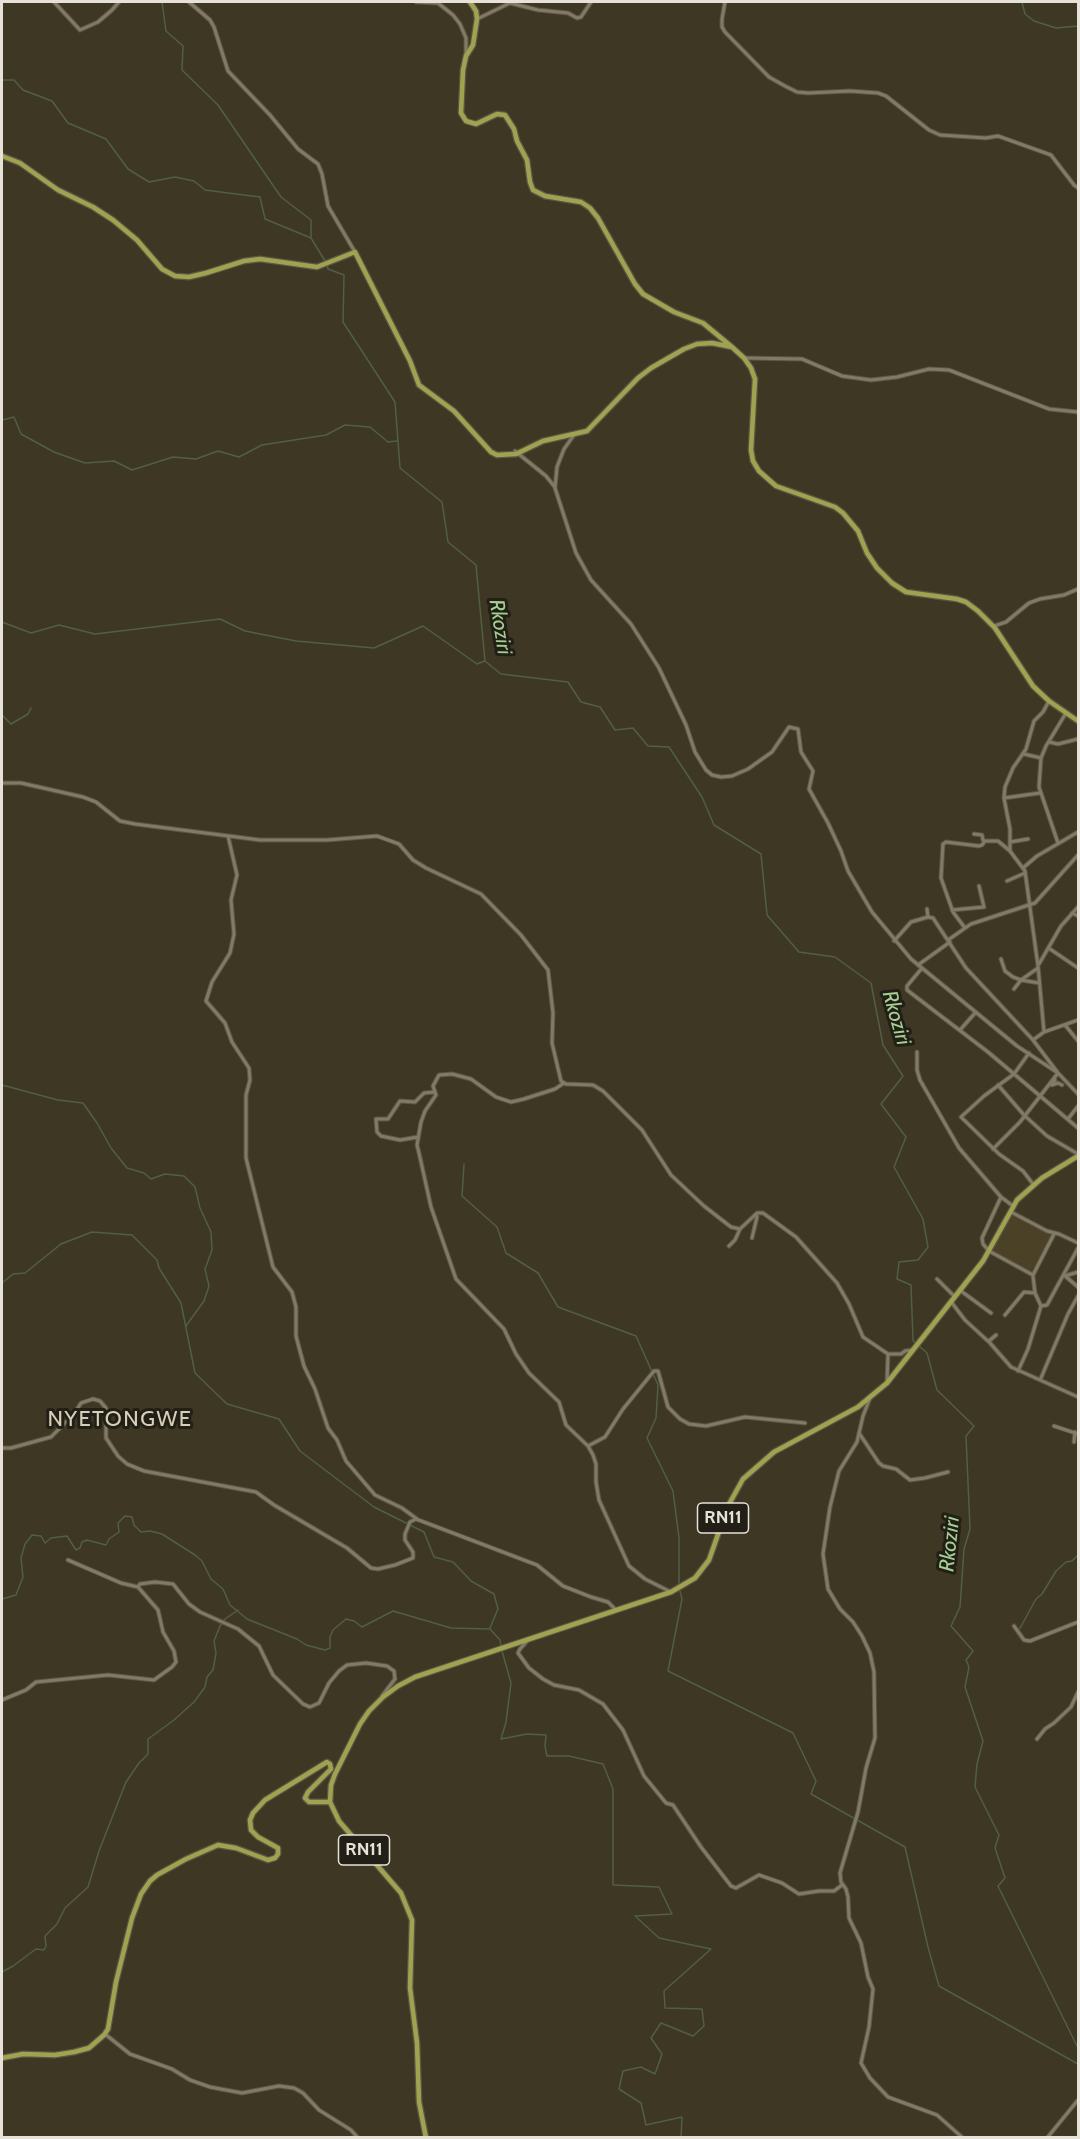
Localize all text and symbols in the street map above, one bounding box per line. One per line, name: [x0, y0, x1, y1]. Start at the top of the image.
water label: Rkoziri: [483, 598, 517, 656]
water label: Rkoziri: [876, 988, 916, 1048]
district label: NYETONGWE: [47, 1407, 193, 1433]
road number: RN11: [698, 1503, 748, 1533]
water label: Rkoziri: [935, 1515, 965, 1573]
road number: RN11: [338, 1835, 389, 1865]

